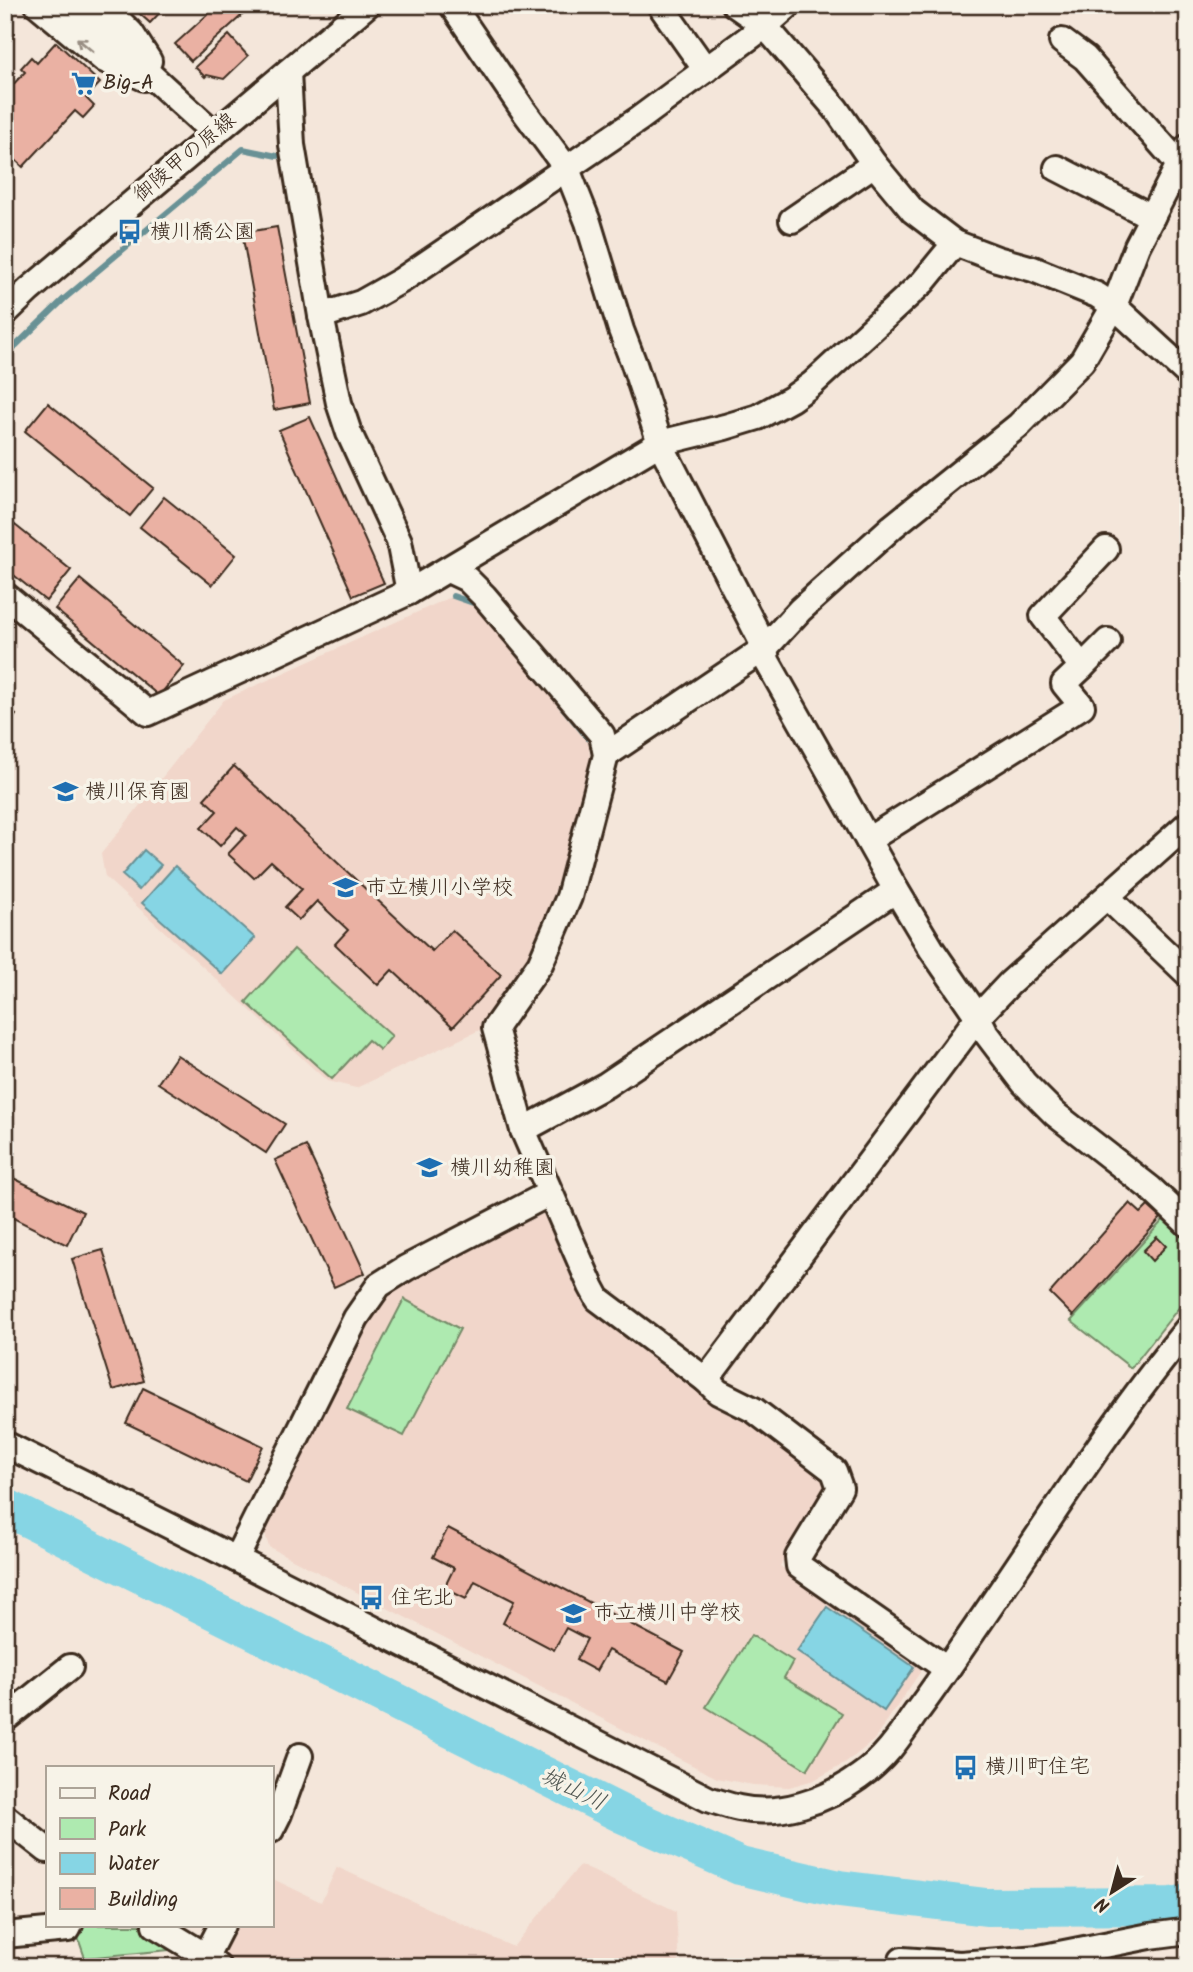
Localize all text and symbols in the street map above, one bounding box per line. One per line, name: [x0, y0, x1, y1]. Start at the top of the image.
one-way arrow: [77, 37, 95, 52]
place label: Big-A: [103, 67, 154, 100]
supermarket icon: Big-A: [69, 69, 97, 97]
street label: 御陵甲の原線: [126, 105, 244, 211]
place label: 横川橋公園: [150, 216, 255, 249]
bus stop icon: 横川橋公園: [116, 218, 144, 246]
place label: 横川保育園: [85, 776, 190, 809]
school or university icon: 横川保育園: [51, 778, 79, 806]
place label: 市立横川小学校: [366, 872, 513, 905]
school or university icon: 市立横川小学校: [332, 874, 360, 902]
place label: 横川幼稚園: [450, 1152, 555, 1185]
school or university icon: 横川幼稚園: [416, 1154, 444, 1182]
place label: 住宅北: [391, 1582, 454, 1615]
bus stop icon: 住宅北: [357, 1584, 385, 1612]
place label: 市立横川中学校: [594, 1597, 741, 1630]
school or university icon: 市立横川中学校: [560, 1599, 588, 1627]
place label: 横川町住宅: [985, 1751, 1090, 1784]
bus stop icon: 横川町住宅: [951, 1753, 979, 1781]
water label: 城山川: [534, 1759, 612, 1821]
legend: [46, 1766, 273, 1926]
text: Road: [108, 1778, 151, 1811]
text: Park: [108, 1814, 146, 1847]
text: Water: [108, 1848, 160, 1881]
north arrow: [1078, 1856, 1148, 1926]
text: Building: [108, 1884, 178, 1917]
text: N: [1090, 1888, 1117, 1920]

